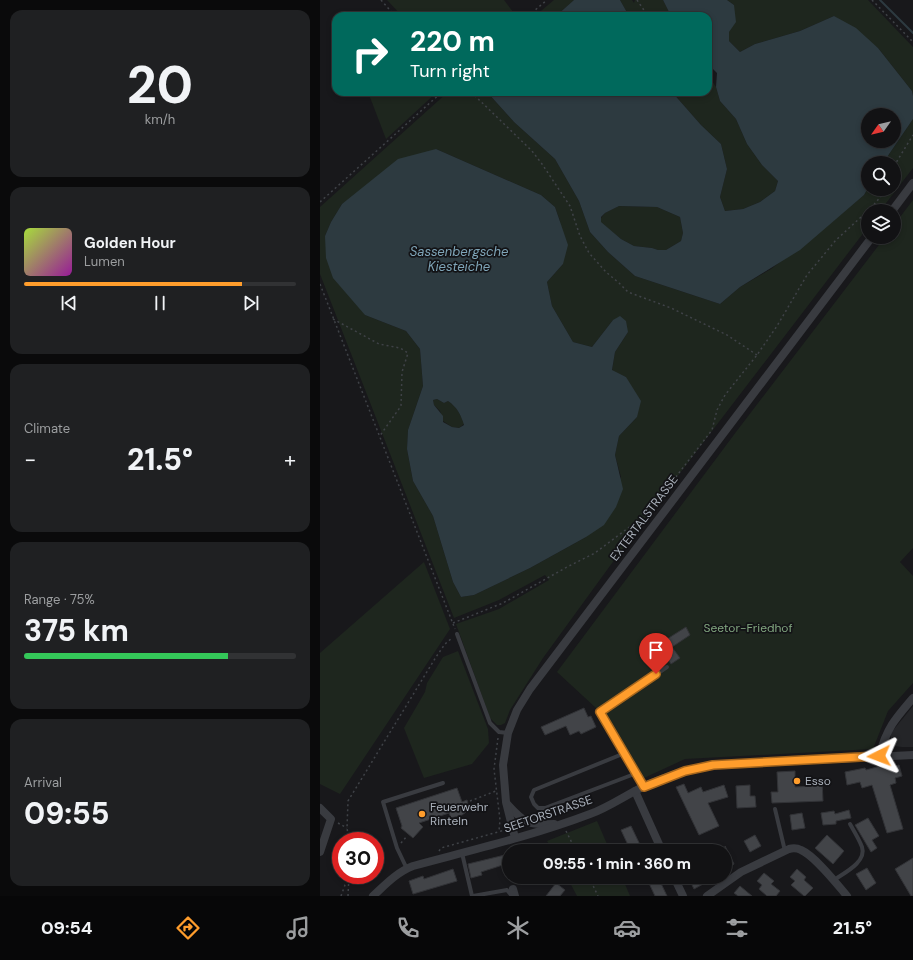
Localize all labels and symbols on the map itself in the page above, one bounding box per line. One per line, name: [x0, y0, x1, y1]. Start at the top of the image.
north arrow: [861, 108, 901, 148]
water label: Sassenbergsche Kiesteiche: [410, 243, 508, 275]
street label: EXTERTALSTRASSE: [606, 472, 682, 564]
park label: Seetor-Friedhof: [703, 620, 793, 636]
pin: [639, 633, 673, 674]
position arrow: [858, 735, 900, 777]
place label: Esso: [805, 773, 831, 789]
marker: Esso: [792, 776, 802, 786]
street label: SEETORSTRASSE: [502, 791, 595, 837]
place label: Feuerwehr Rinteln: [430, 799, 489, 829]
marker: Feuerwehr Rinteln: [417, 809, 427, 819]
speed limit sign: 30: [332, 832, 384, 884]

